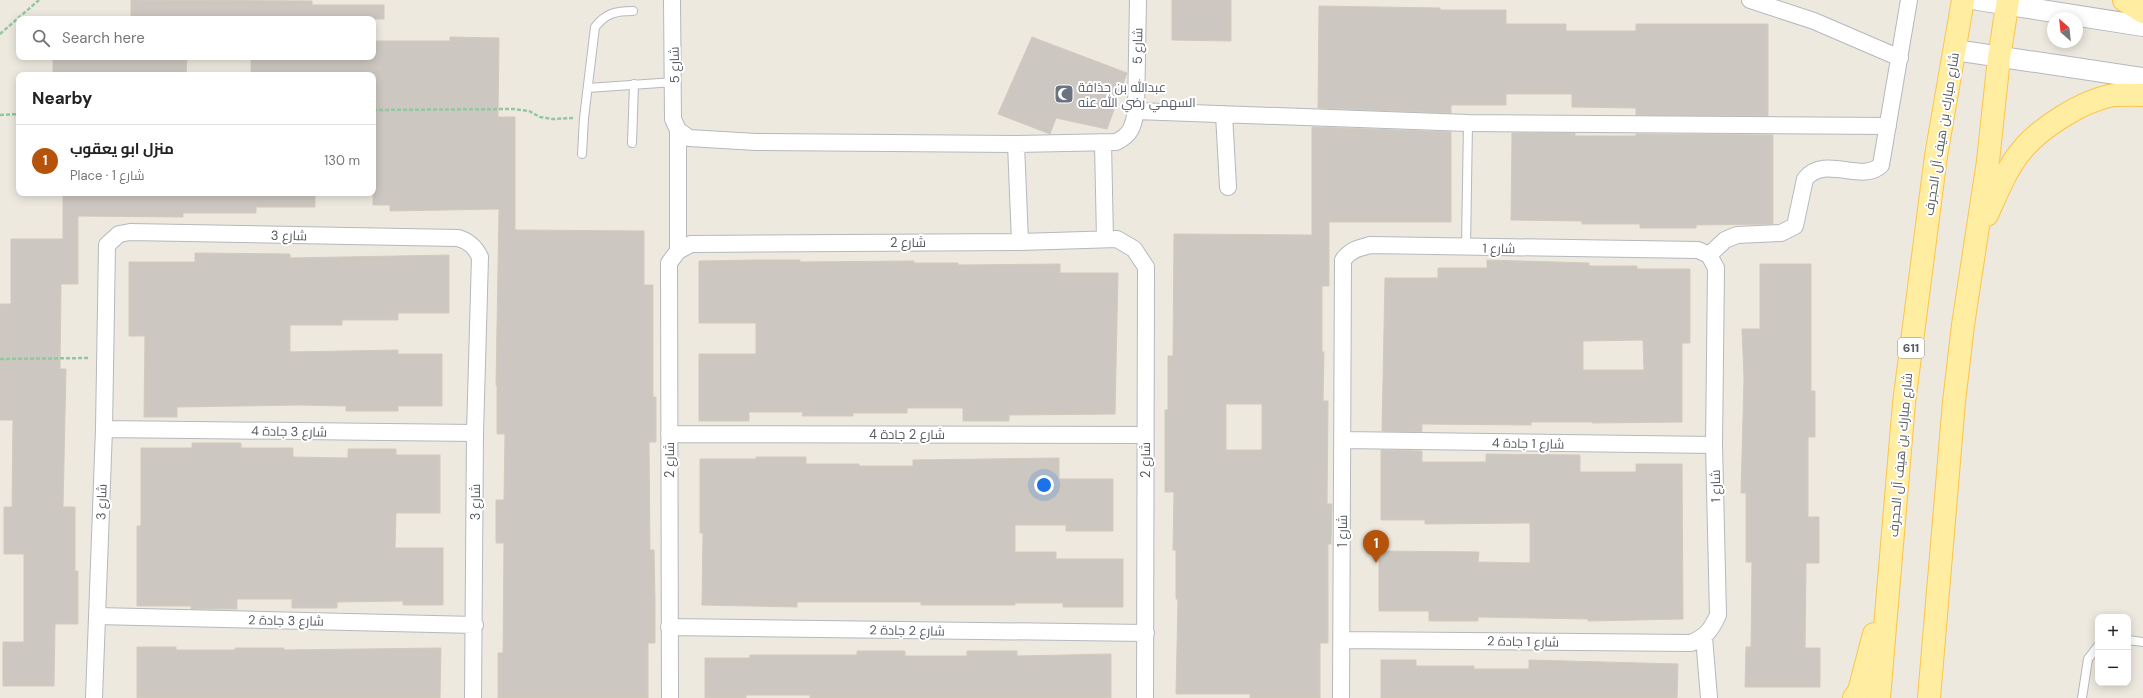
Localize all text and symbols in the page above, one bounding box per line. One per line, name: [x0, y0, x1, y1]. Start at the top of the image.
north arrow: [2047, 12, 2083, 48]
search box: [16, 16, 376, 60]
icon: search: [30, 27, 52, 49]
text: Search here: [62, 28, 145, 48]
street label: شارع 5: [1129, 28, 1146, 64]
street label: شارع 5: [666, 47, 683, 83]
street label: شارع مبارك بن هيف آل الحجرف: [1920, 51, 1963, 217]
place label: عبدالله بن حذافة السهمي رضي الله عنه: [1078, 79, 1196, 113]
mosque icon: عبدالله بن حذافة السهمي رضي الله عنه: [1053, 83, 1075, 105]
text: Nearby: [32, 87, 92, 109]
text: منزل ابو يعقوب: [70, 139, 174, 159]
text: 1: [43, 152, 47, 169]
text: 130 m: [324, 152, 360, 169]
text: Place · شارع 1: [70, 167, 145, 184]
street label: شارع 3: [271, 227, 307, 244]
street label: شارع 2: [890, 234, 926, 251]
street label: شارع 1: [1482, 240, 1515, 257]
road number: 611: [1898, 338, 1924, 358]
street label: شارع مبارك بن هيف آل الحجرف: [1885, 372, 1916, 538]
street label: شارع 3 جادة 4: [251, 422, 327, 441]
street label: شارع 2 جادة 4: [869, 426, 945, 443]
street label: شارع 1 جادة 4: [1492, 434, 1564, 453]
street label: شارع 2: [661, 442, 678, 478]
street label: شارع 2: [1137, 442, 1154, 478]
street label: شارع 1: [1707, 469, 1724, 502]
your location: [1034, 475, 1054, 495]
street label: شارع 3: [92, 484, 111, 520]
street label: شارع 3: [467, 484, 484, 520]
street label: شارع 1: [1334, 515, 1351, 547]
pin: 1: [1363, 530, 1389, 563]
street label: شارع 3 جادة 2: [248, 611, 324, 630]
map controls: [2095, 614, 2131, 686]
button: +: [2095, 614, 2131, 650]
street label: شارع 2 جادة 2: [869, 621, 945, 640]
street label: شارع 1 جادة 2: [1487, 632, 1559, 651]
button: −: [2095, 650, 2131, 686]

